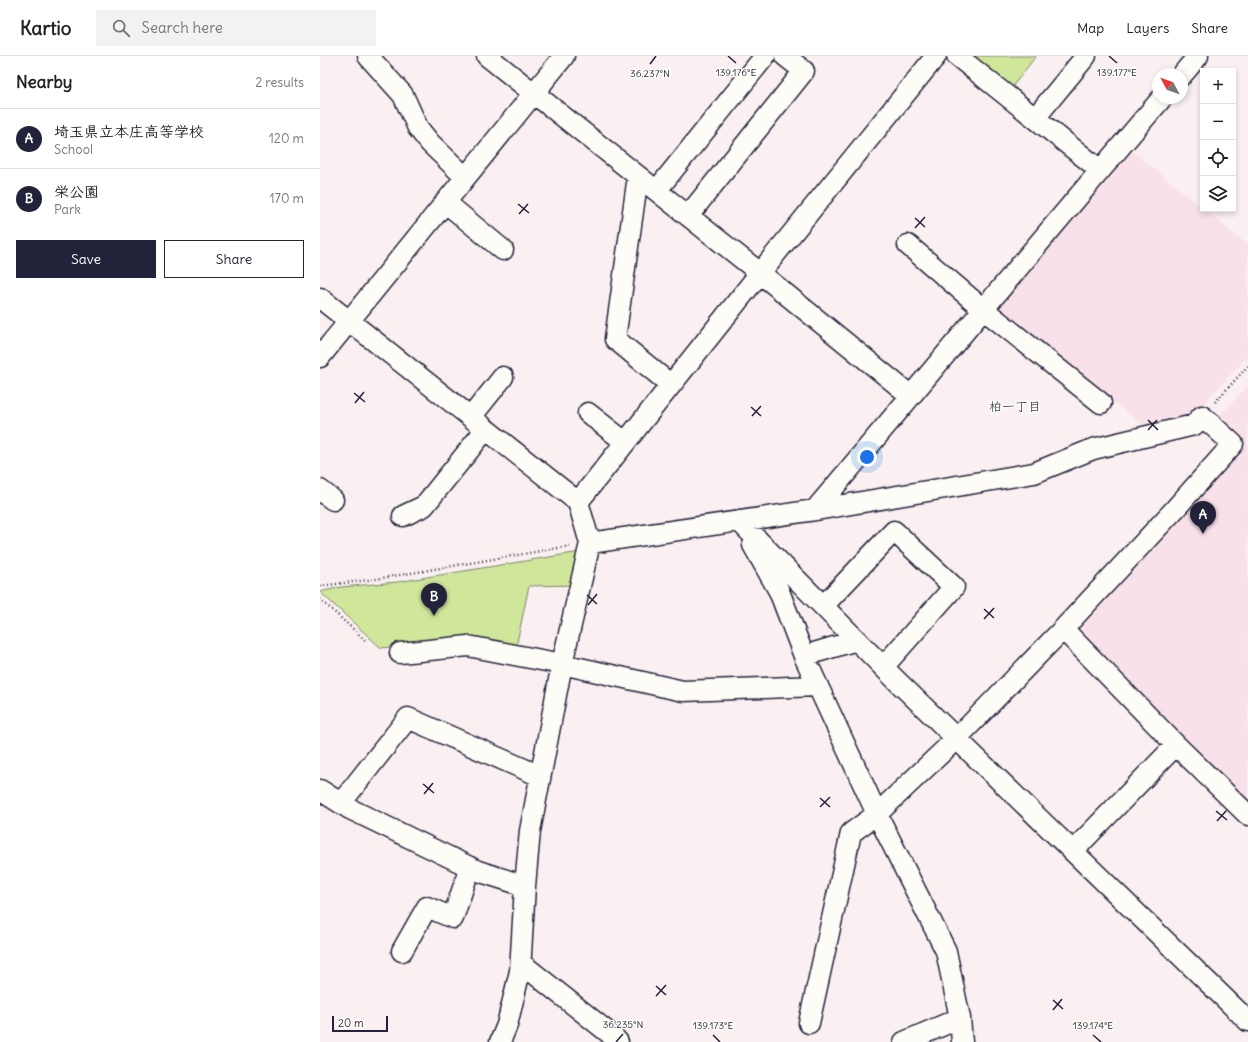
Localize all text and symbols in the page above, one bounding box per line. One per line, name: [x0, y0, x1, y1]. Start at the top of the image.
search box: [96, 10, 376, 46]
text: Kartio: [20, 16, 72, 40]
icon: search: [110, 17, 132, 39]
text: Search here: [142, 18, 223, 37]
text: Map: [1077, 19, 1104, 37]
text: Layers: [1126, 19, 1169, 37]
text: Share: [1191, 19, 1228, 37]
text: 139.176°E: [716, 66, 756, 79]
text: 139.177°E: [1097, 66, 1137, 79]
text: 36.237°N: [630, 67, 670, 80]
north arrow: [1152, 68, 1188, 104]
map controls: [1200, 68, 1236, 212]
button: +: [1200, 68, 1236, 104]
text: Nearby: [16, 71, 72, 93]
text: 2 results: [255, 74, 304, 91]
button: −: [1200, 104, 1236, 140]
text: 埼玉県立本庄高等学校: [54, 122, 204, 141]
text: A: [25, 130, 33, 147]
text: 120 m: [269, 130, 304, 147]
button: locate: [1200, 140, 1236, 176]
text: School: [54, 141, 93, 158]
button: layers: [1200, 176, 1236, 212]
text: 栄公園: [54, 182, 99, 201]
text: B: [25, 190, 33, 207]
text: 170 m: [269, 190, 304, 207]
text: Park: [54, 201, 81, 218]
button: Save: [16, 240, 156, 278]
button: Share: [164, 240, 304, 278]
district label: 柏一丁目: [989, 398, 1041, 415]
your location: [857, 447, 877, 467]
pin: A: [1190, 501, 1216, 534]
pin: B: [421, 583, 447, 616]
scale bar: [332, 1014, 388, 1033]
text: 20 m: [338, 1016, 364, 1030]
text: 36.235°N: [603, 1018, 643, 1031]
text: 139.173°E: [693, 1019, 733, 1032]
text: 139.174°E: [1073, 1019, 1113, 1032]

